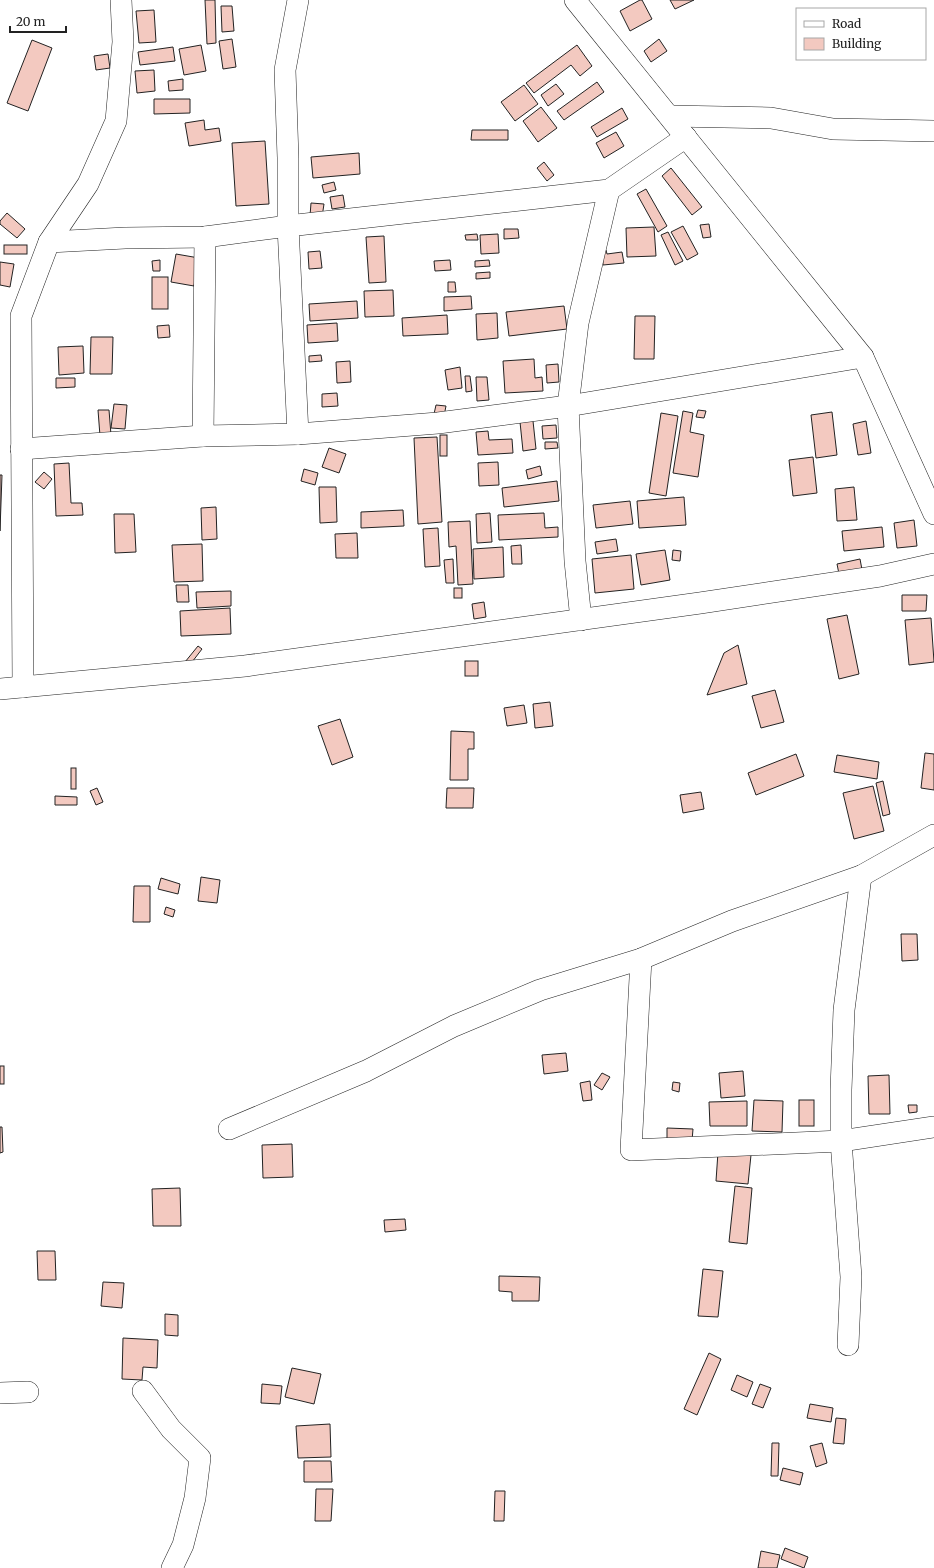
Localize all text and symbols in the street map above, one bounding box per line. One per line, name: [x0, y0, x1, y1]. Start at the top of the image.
scale bar: [10, 8, 66, 34]
legend: [796, 8, 926, 60]
text: 20 m: [16, 14, 45, 29]
text: Road: [832, 16, 861, 31]
text: Building: [832, 36, 882, 51]

